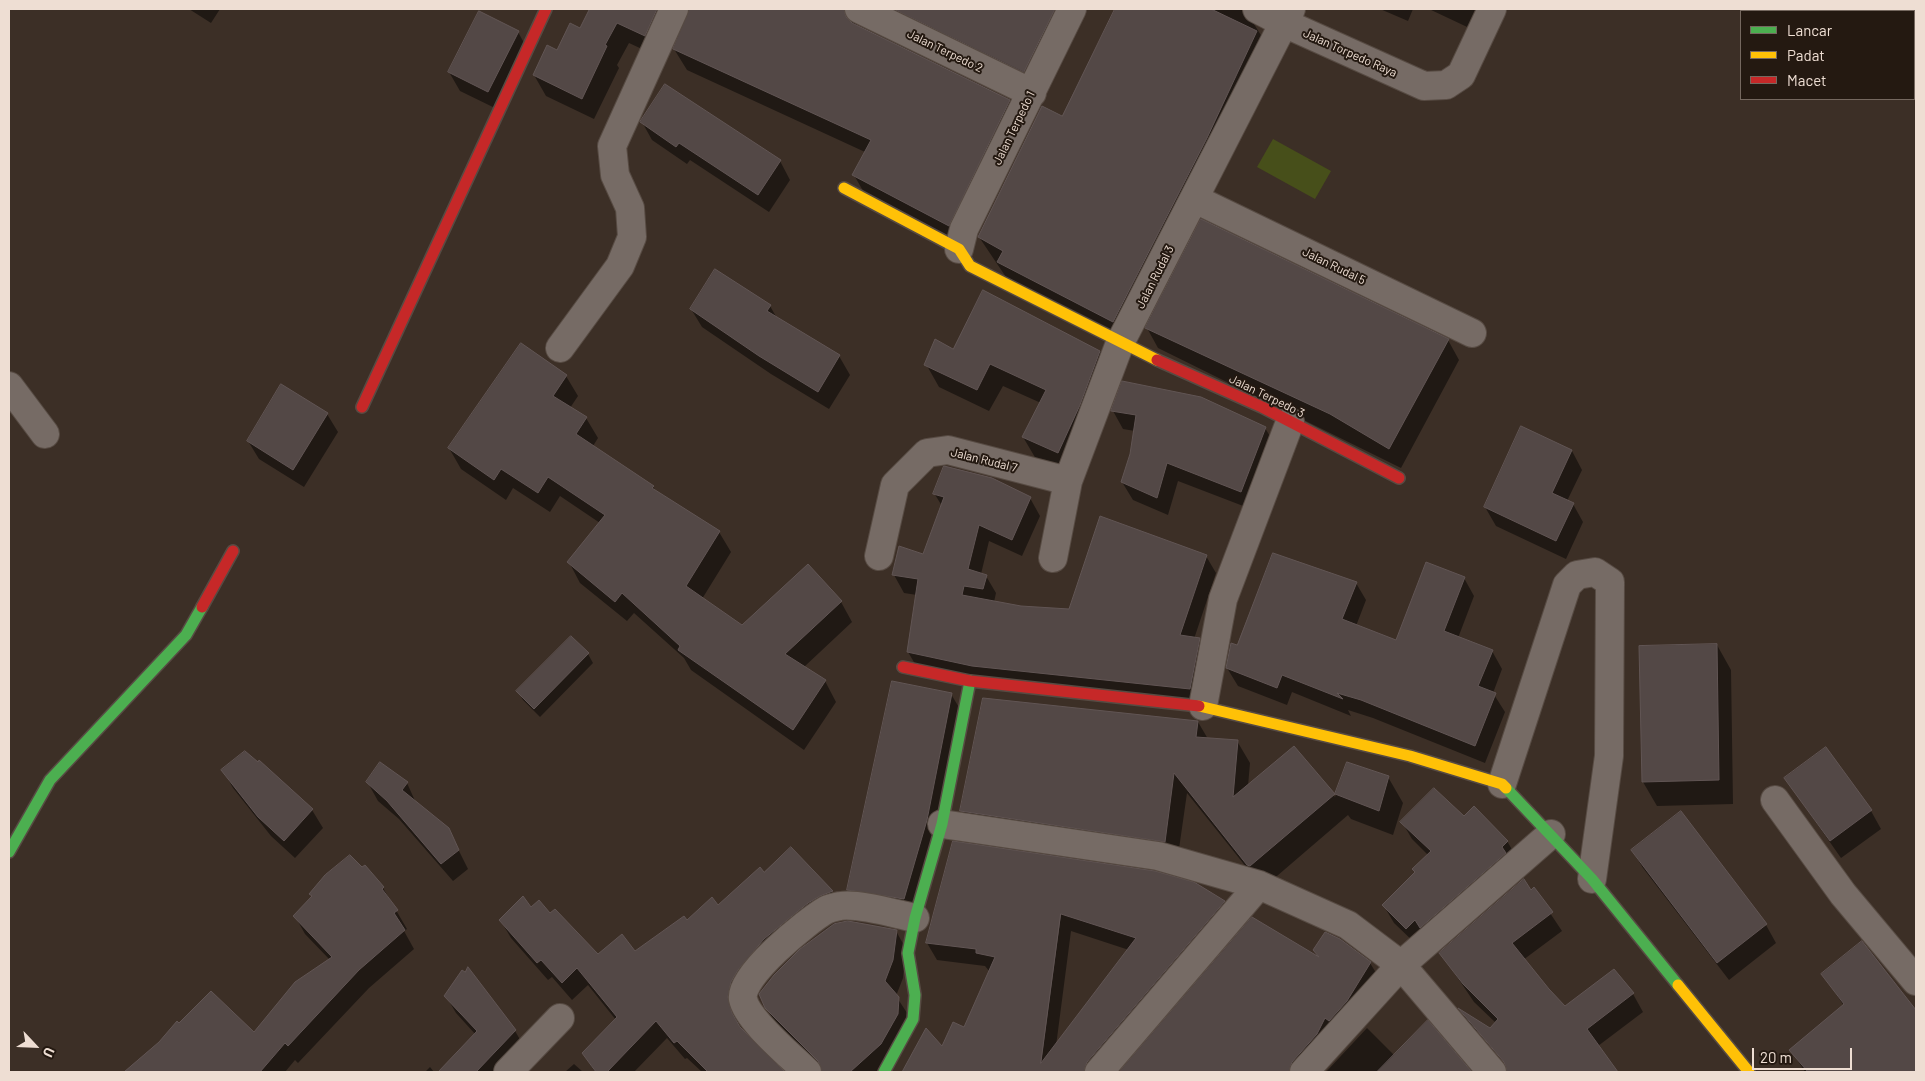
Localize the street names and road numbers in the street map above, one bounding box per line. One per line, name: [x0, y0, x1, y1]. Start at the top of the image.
street label: Jalan Terpedo 2: [905, 26, 985, 76]
street label: Jalan Torpedo Raya: [1301, 26, 1399, 80]
street label: Jalan Terpedo 1: [990, 89, 1038, 167]
street label: Jalan Rudal 3: [1133, 243, 1177, 311]
street label: Jalan Rudal 5: [1300, 244, 1368, 288]
street label: Jalan Terpedo 3: [1227, 372, 1307, 420]
street label: Jalan Rudal 7: [949, 445, 1019, 475]

